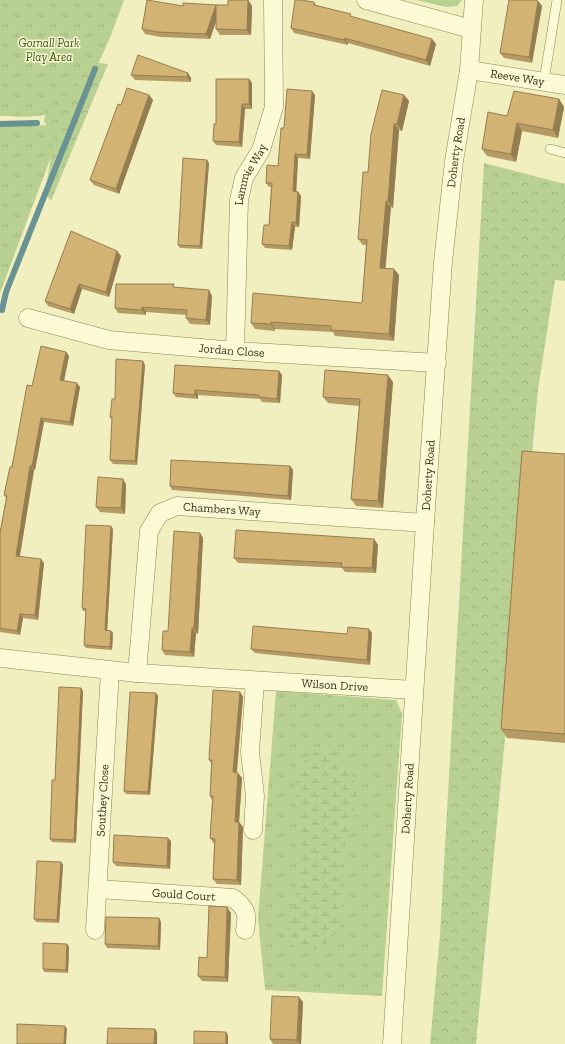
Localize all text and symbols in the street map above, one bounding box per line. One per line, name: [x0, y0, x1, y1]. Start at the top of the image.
park label: Gornall Park Play Area: [19, 36, 80, 64]
street label: Reeve Way: [489, 66, 546, 89]
street label: Doherty Road: [444, 116, 468, 188]
street label: Lammie Way: [232, 141, 270, 206]
street label: Jordan Close: [198, 341, 266, 360]
street label: Doherty Road: [419, 439, 438, 511]
street label: Chambers Way: [183, 499, 262, 519]
street label: Wilson Drive: [301, 676, 369, 694]
street label: Doherty Road: [398, 762, 417, 834]
street label: Southey Close: [93, 763, 112, 837]
street label: Gould Court: [151, 886, 217, 904]

